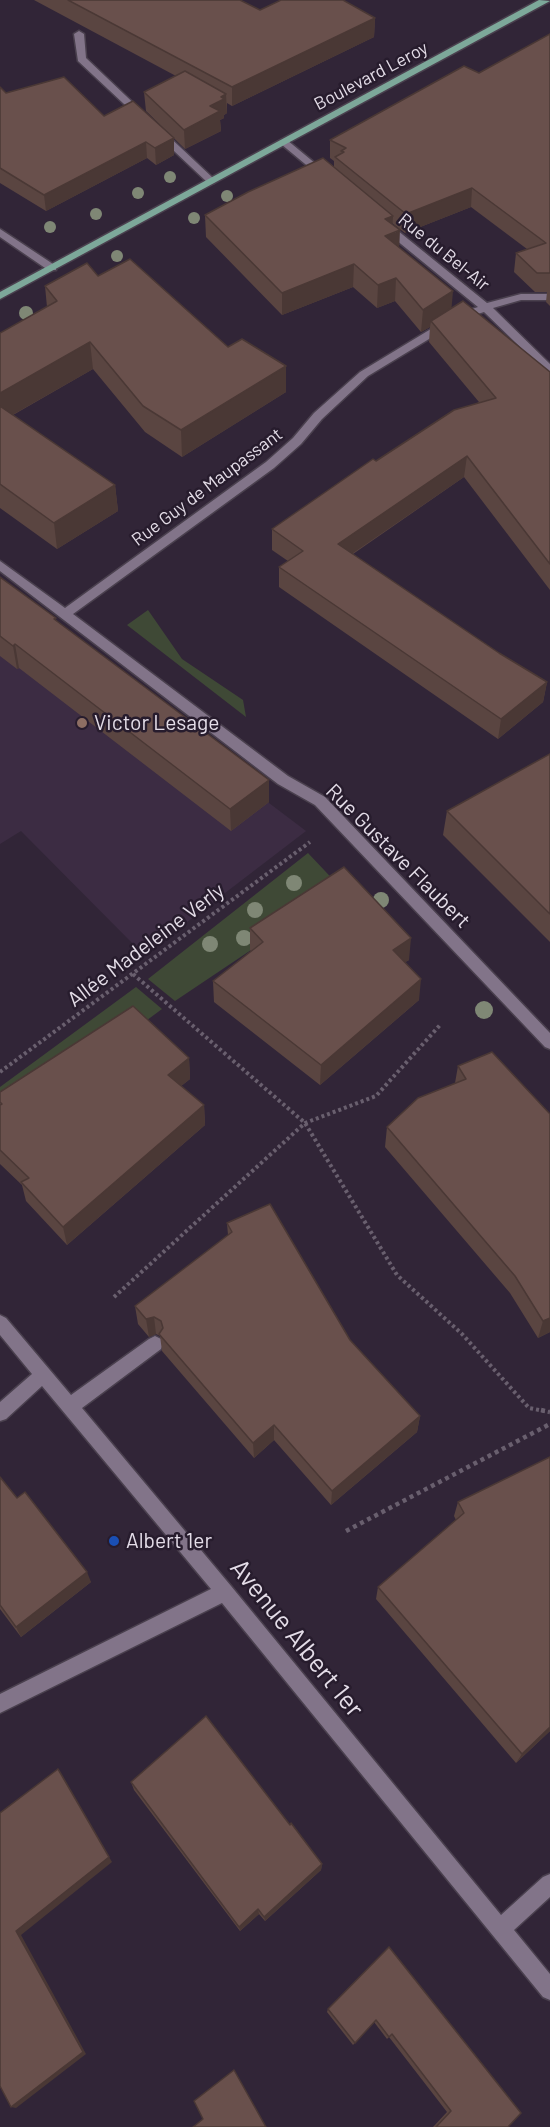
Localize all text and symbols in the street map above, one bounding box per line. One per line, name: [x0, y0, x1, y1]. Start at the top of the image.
street label: Boulevard Leroy: [310, 37, 432, 115]
street label: Rue du Bel-Air: [394, 209, 494, 295]
street label: Rue Guy de Maupassant: [128, 423, 286, 551]
place label: Victor Lesage: [94, 710, 219, 736]
marker: Victor Lesage: [75, 716, 89, 730]
street label: Rue Gustave Flaubert: [321, 779, 475, 933]
street label: Allée Madeleine Verly: [63, 878, 229, 1012]
place label: Albert 1er: [126, 1528, 212, 1554]
marker: Albert 1er: [107, 1534, 121, 1548]
street label: Avenue Albert 1er: [224, 1553, 370, 1723]

